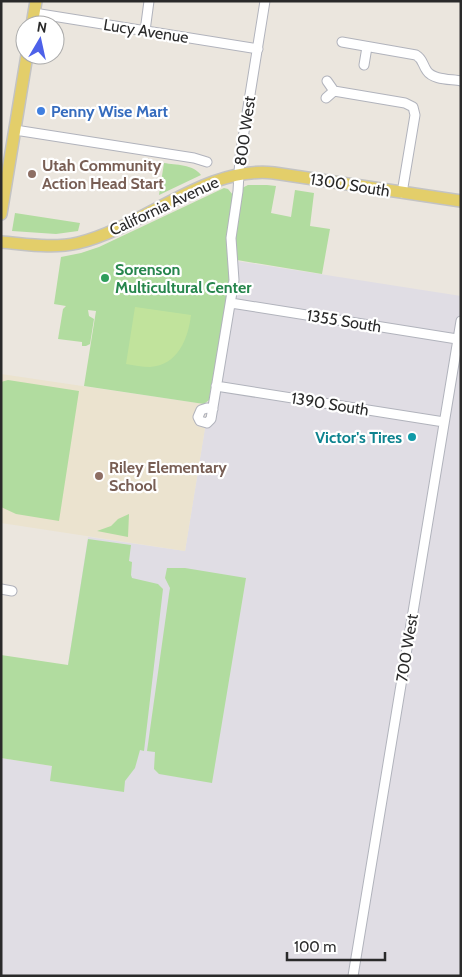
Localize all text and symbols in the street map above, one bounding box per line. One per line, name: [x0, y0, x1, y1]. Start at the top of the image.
north arrow: [15, 15, 65, 65]
street label: Lucy Avenue: [102, 15, 190, 47]
text: N: [36, 17, 48, 37]
street label: 800 West: [231, 94, 259, 167]
place label: Penny Wise Mart: [51, 102, 168, 121]
marker: Penny Wise Mart: [35, 105, 47, 117]
place label: Utah Community Action Head Start: [42, 156, 164, 193]
marker: Utah Community Action Head Start: [26, 168, 38, 180]
street label: 1300 South: [309, 169, 391, 201]
street label: California Avenue: [106, 172, 222, 240]
place label: Sorenson Multicultural Center: [115, 260, 252, 297]
marker: Sorenson Multicultural Center: [99, 272, 111, 284]
street label: 1355 South: [305, 306, 383, 336]
street label: 1390 South: [290, 388, 370, 420]
place label: Victor's Tires: [315, 428, 402, 447]
marker: Victor's Tires: [406, 431, 418, 443]
place label: Riley Elementary School: [109, 458, 227, 495]
marker: Riley Elementary School: [93, 470, 105, 482]
street label: 700 West: [392, 612, 422, 683]
scale bar: [287, 930, 384, 962]
text: 100 m: [294, 938, 336, 956]

